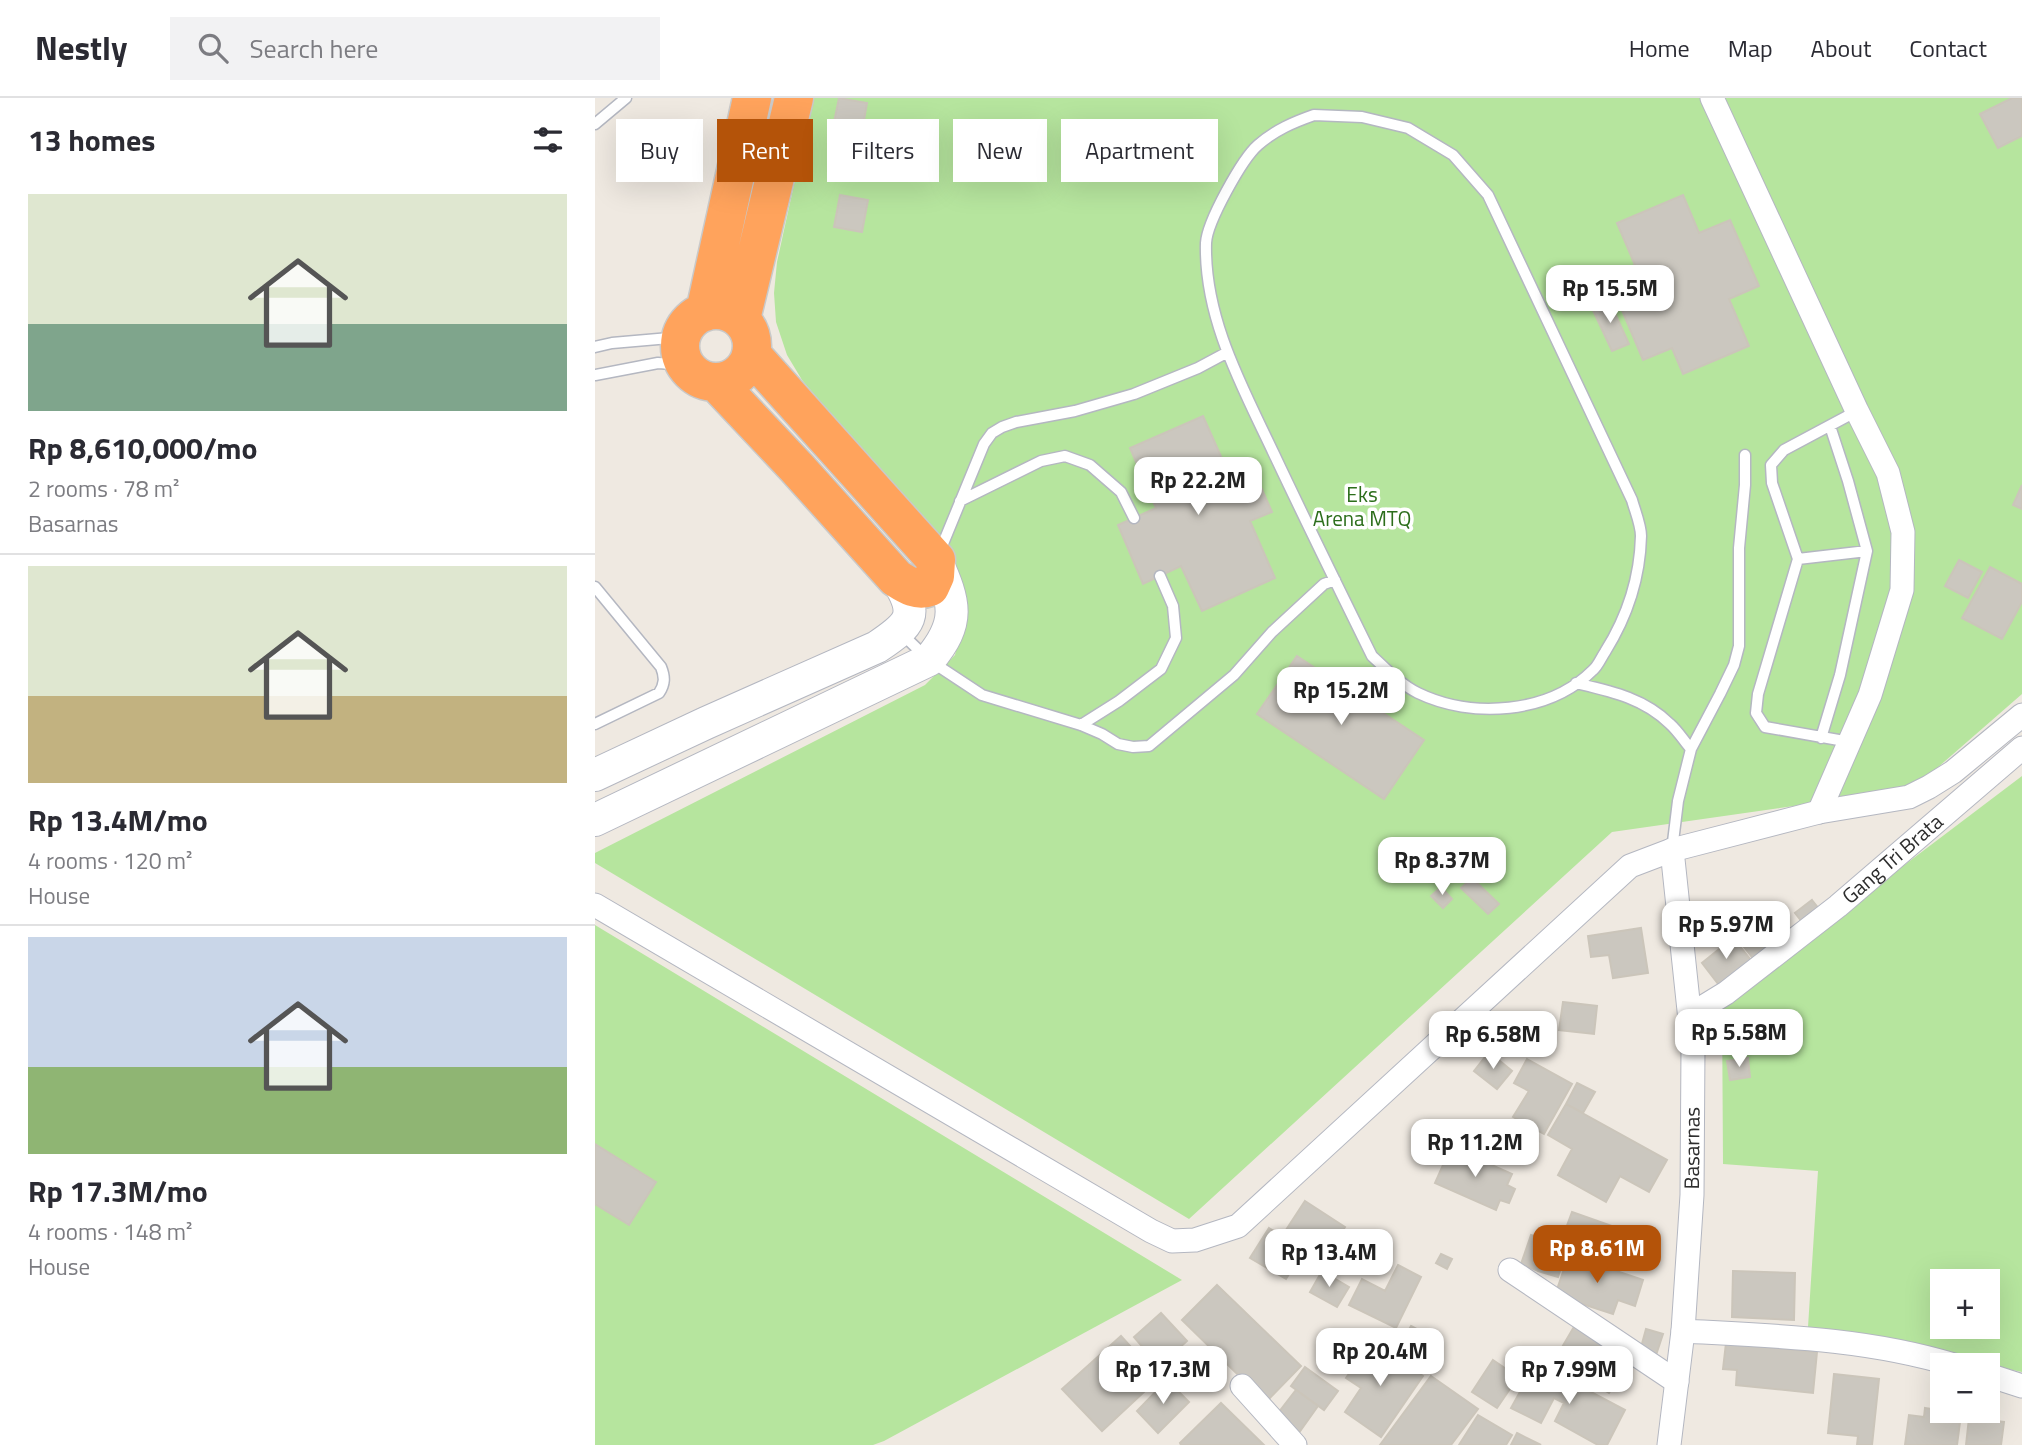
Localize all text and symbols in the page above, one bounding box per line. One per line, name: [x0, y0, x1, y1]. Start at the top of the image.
search box: [170, 17, 660, 80]
text: Nestly: [35, 23, 128, 73]
icon: search: [194, 29, 232, 67]
text: Search here: [250, 29, 378, 68]
text: Home: [1629, 30, 1690, 66]
text: Map: [1728, 30, 1773, 66]
text: About: [1811, 30, 1871, 66]
text: Contact: [1909, 30, 1987, 66]
text: 13 homes: [28, 117, 155, 163]
chip: Buy: [616, 119, 703, 182]
chip: Rent: [717, 119, 813, 182]
chip: Filters: [827, 119, 939, 182]
chip: New: [953, 119, 1047, 182]
chip: Apartment: [1061, 119, 1218, 182]
icon: filters: [529, 121, 567, 159]
icon: home: [235, 240, 361, 366]
pin: Rp 15.5M: [1538, 266, 1682, 325]
text: Rp 15.5M: [1562, 270, 1658, 305]
text: Rp 8,610,000/mo: [28, 425, 257, 471]
pin: Rp 22.2M: [1126, 458, 1270, 517]
text: Rp 22.2M: [1150, 462, 1246, 497]
text: 2 rooms · 78 m²: [28, 471, 179, 506]
park label: Eks Arena MTQ: [1313, 478, 1411, 534]
text: Basarnas: [28, 506, 118, 541]
icon: home: [235, 612, 361, 738]
pin: Rp 15.2M: [1269, 668, 1413, 727]
text: Rp 15.2M: [1293, 672, 1389, 707]
text: Rp 13.4M/mo: [28, 797, 208, 843]
street label: Gang Tri Brata: [1834, 805, 1950, 911]
pin: Rp 8.37M: [1370, 838, 1514, 897]
text: Rp 8.37M: [1394, 842, 1490, 877]
text: 4 rooms · 120 m²: [28, 843, 192, 878]
text: House: [28, 878, 90, 913]
pin: Rp 5.97M: [1654, 902, 1798, 961]
text: Rp 5.97M: [1678, 906, 1774, 941]
icon: home: [235, 983, 361, 1109]
pin: Rp 5.58M: [1667, 1010, 1811, 1069]
pin: Rp 6.58M: [1421, 1012, 1565, 1071]
text: Rp 5.58M: [1691, 1014, 1787, 1049]
text: Rp 6.58M: [1445, 1016, 1541, 1051]
street label: Basarnas: [1675, 1107, 1708, 1190]
pin: Rp 11.2M: [1403, 1119, 1547, 1179]
text: Rp 11.2M: [1427, 1124, 1523, 1159]
text: Rp 17.3M/mo: [28, 1168, 208, 1214]
text: 4 rooms · 148 m²: [28, 1214, 192, 1249]
pin: Rp 8.61M: [1525, 1226, 1669, 1285]
pin: Rp 13.4M: [1257, 1230, 1401, 1289]
text: Rp 8.61M: [1549, 1230, 1645, 1265]
text: Rp 13.4M: [1281, 1234, 1377, 1269]
text: House: [28, 1249, 90, 1284]
map controls: [1930, 1269, 2000, 1423]
button: +: [1930, 1269, 2000, 1339]
pin: Rp 20.4M: [1308, 1328, 1452, 1388]
text: Rp 20.4M: [1332, 1333, 1428, 1368]
pin: Rp 17.3M: [1091, 1346, 1235, 1406]
pin: Rp 7.99M: [1497, 1346, 1641, 1406]
text: Rp 17.3M: [1115, 1351, 1211, 1386]
text: Rp 7.99M: [1521, 1351, 1617, 1386]
button: −: [1930, 1353, 2000, 1423]

